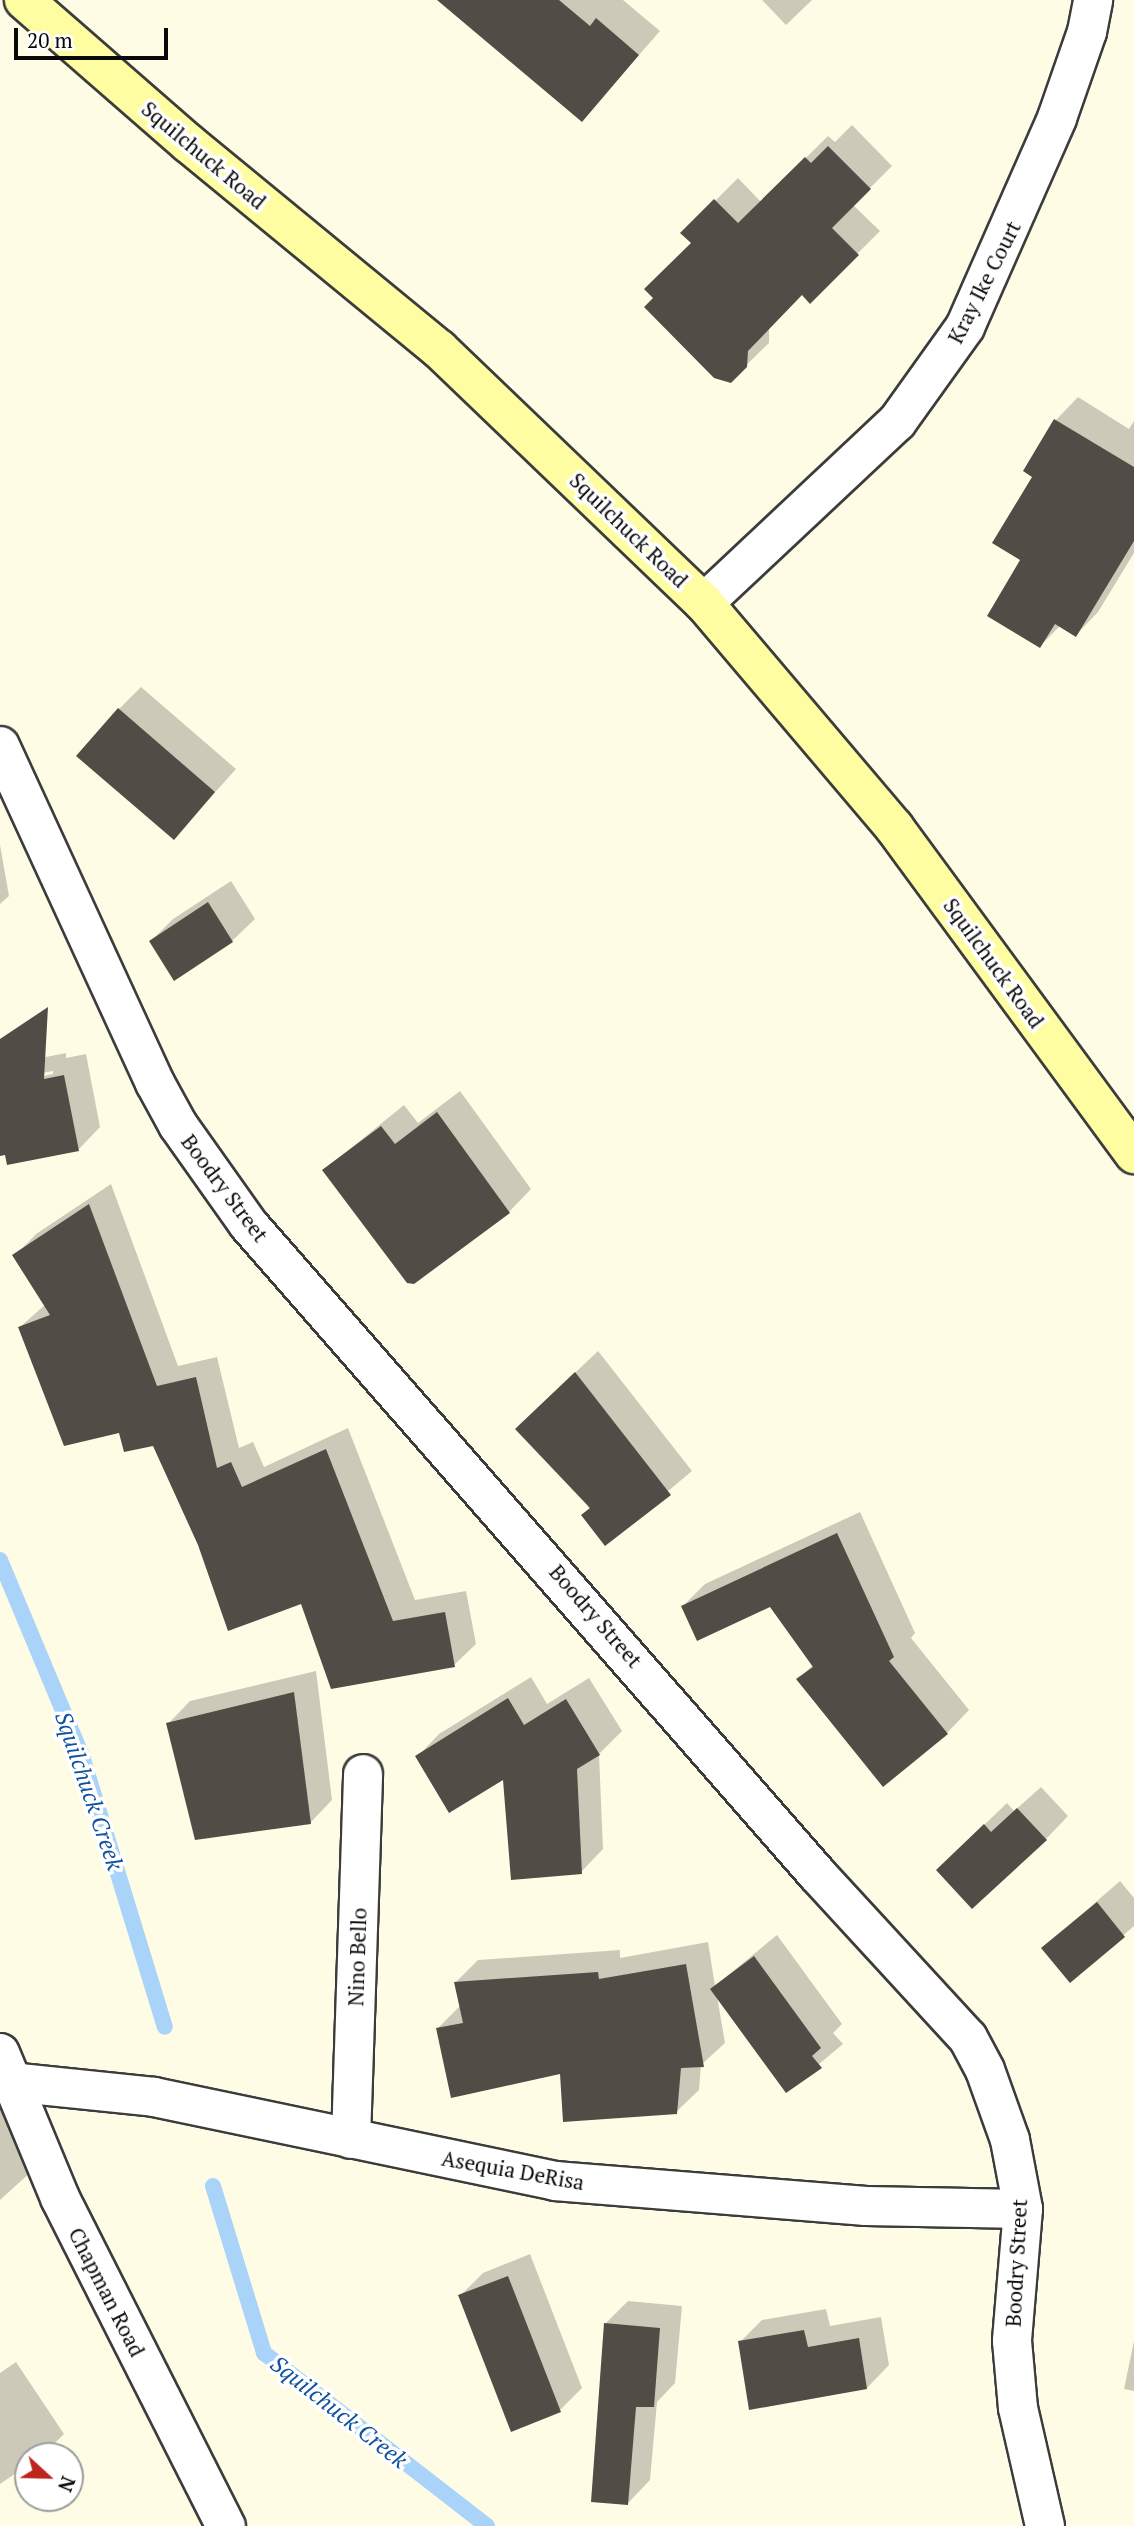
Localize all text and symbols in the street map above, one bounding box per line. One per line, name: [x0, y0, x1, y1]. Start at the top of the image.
scale bar: [18, 14, 172, 58]
text: 20 m: [27, 26, 73, 54]
street label: Squilchuck Road: [137, 96, 271, 214]
street label: Kray Ike Court: [942, 217, 1026, 347]
street label: Squilchuck Road: [565, 467, 693, 593]
street label: Squilchuck Road: [938, 893, 1050, 1033]
street label: Boodry Street: [176, 1129, 274, 1247]
street label: Boodry Street: [545, 1559, 647, 1673]
water label: Squilchuck Creek: [49, 1708, 129, 1874]
street label: Nino Bello: [343, 1907, 371, 2007]
street label: Asequia DeRisa: [440, 2145, 586, 2195]
street label: Boodry Street: [1000, 2198, 1032, 2328]
street label: Chapman Road: [64, 2223, 150, 2361]
water label: Squilchuck Creek: [265, 2350, 413, 2474]
north arrow: [14, 2442, 84, 2512]
text: N: [53, 2473, 81, 2496]

